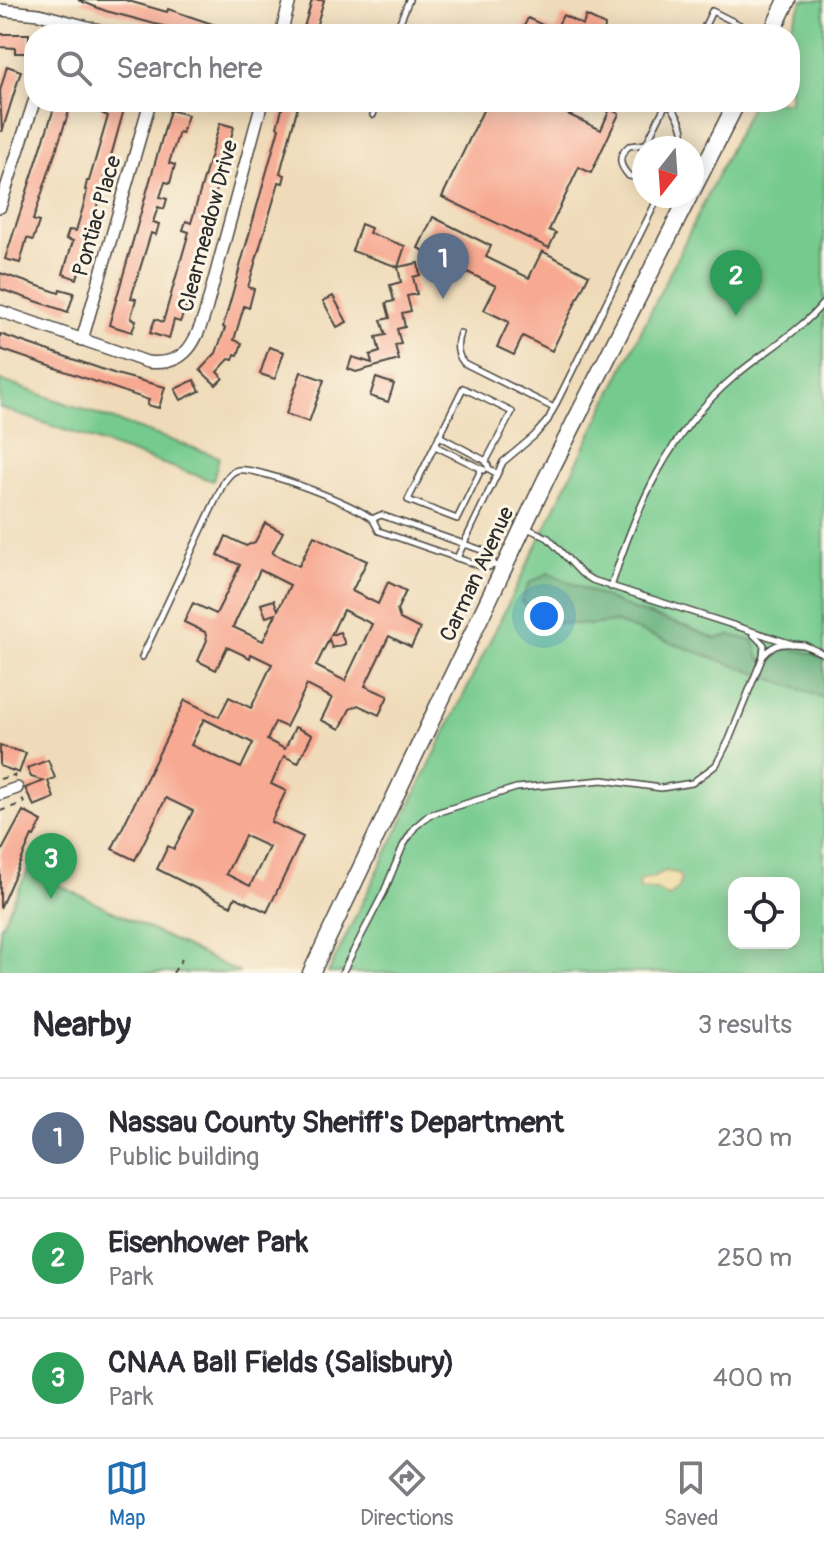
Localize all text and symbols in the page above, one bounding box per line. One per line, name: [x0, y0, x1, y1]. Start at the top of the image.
search box: [24, 24, 800, 112]
icon: search: [52, 46, 96, 90]
text: Search here: [116, 50, 263, 87]
north arrow: [632, 136, 704, 208]
street label: Clearmeadow Drive: [172, 137, 244, 315]
street label: Pontiac Place: [66, 152, 128, 280]
pin: 1: [417, 233, 469, 299]
pin: 2: [710, 250, 762, 316]
street label: Carman Avenue: [434, 502, 521, 646]
your location: [524, 596, 564, 636]
pin: 3: [25, 833, 77, 899]
map controls: [728, 877, 800, 949]
button: locate: [728, 877, 800, 949]
text: Nearby: [32, 1004, 131, 1047]
text: 3 results: [698, 1009, 792, 1041]
text: Nassau County Sheriff's Department: [108, 1104, 564, 1141]
text: 1: [53, 1122, 63, 1154]
text: 230 m: [717, 1122, 792, 1154]
text: Public building: [108, 1141, 259, 1173]
text: Eisenhower Park: [108, 1224, 308, 1261]
text: 2: [51, 1242, 65, 1274]
text: 250 m: [717, 1242, 792, 1274]
text: Park: [108, 1261, 154, 1293]
text: CNAA Ball Fields (Salisbury): [108, 1344, 455, 1381]
text: 3: [51, 1362, 65, 1394]
text: 400 m: [713, 1362, 792, 1394]
text: Park: [108, 1381, 154, 1413]
tab: Map: [105, 1456, 149, 1532]
tab: Directions: [360, 1456, 453, 1532]
tab: Saved: [664, 1456, 719, 1532]

